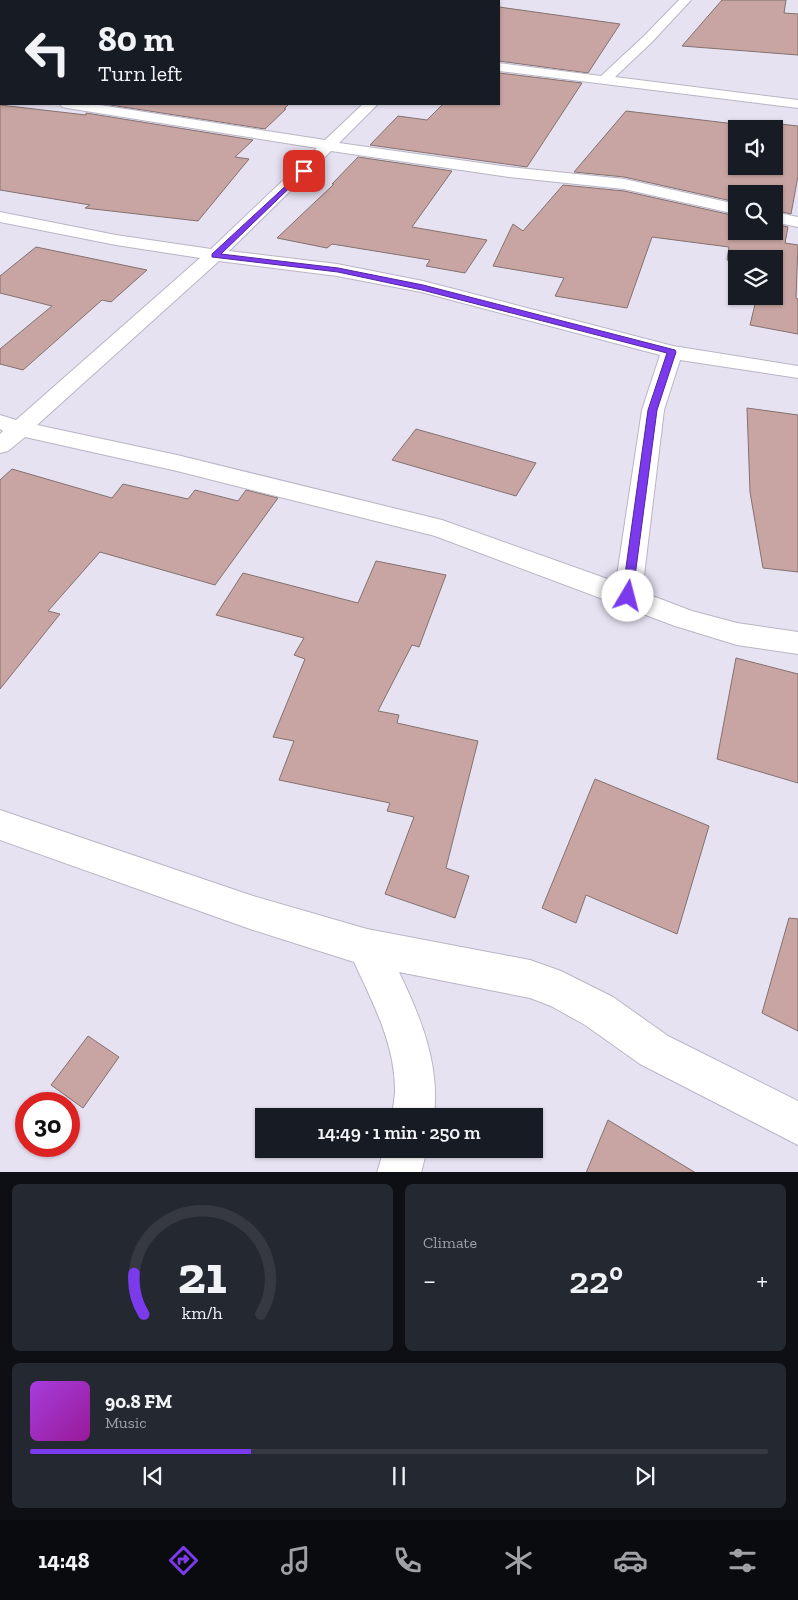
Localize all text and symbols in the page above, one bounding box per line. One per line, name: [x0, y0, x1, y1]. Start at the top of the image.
text: 80 m: [98, 18, 174, 60]
icon: left: [15, 20, 80, 85]
text: Turn left: [98, 60, 182, 87]
map controls: [728, 120, 783, 305]
button: sound: [728, 120, 783, 175]
pin: [283, 150, 325, 192]
icon: arrive: [290, 157, 318, 185]
button: search: [728, 185, 783, 240]
button: layers: [728, 250, 783, 305]
position arrow: [601, 569, 653, 621]
speed limit sign: 30: [15, 1092, 80, 1157]
text: 14:49 · 1 min · 250 m: [317, 1121, 481, 1144]
text: Climate: [423, 1233, 477, 1252]
text: 21: [178, 1244, 227, 1306]
text: 22°: [569, 1257, 623, 1303]
text: −: [423, 1264, 436, 1297]
text: +: [756, 1264, 768, 1297]
text: km/h: [182, 1302, 223, 1324]
text: 90.8 FM: [105, 1390, 172, 1413]
text: Music: [105, 1413, 147, 1432]
icon: previous: [139, 1462, 167, 1490]
icon: pause: [385, 1462, 413, 1490]
icon: next: [631, 1462, 659, 1490]
icon: directions: [166, 1543, 201, 1578]
icon: music: [278, 1543, 313, 1578]
icon: phone: [390, 1543, 425, 1578]
icon: climate: [501, 1543, 536, 1578]
icon: car: [613, 1543, 648, 1578]
icon: filters: [725, 1543, 760, 1578]
text: 14:48: [38, 1547, 90, 1574]

